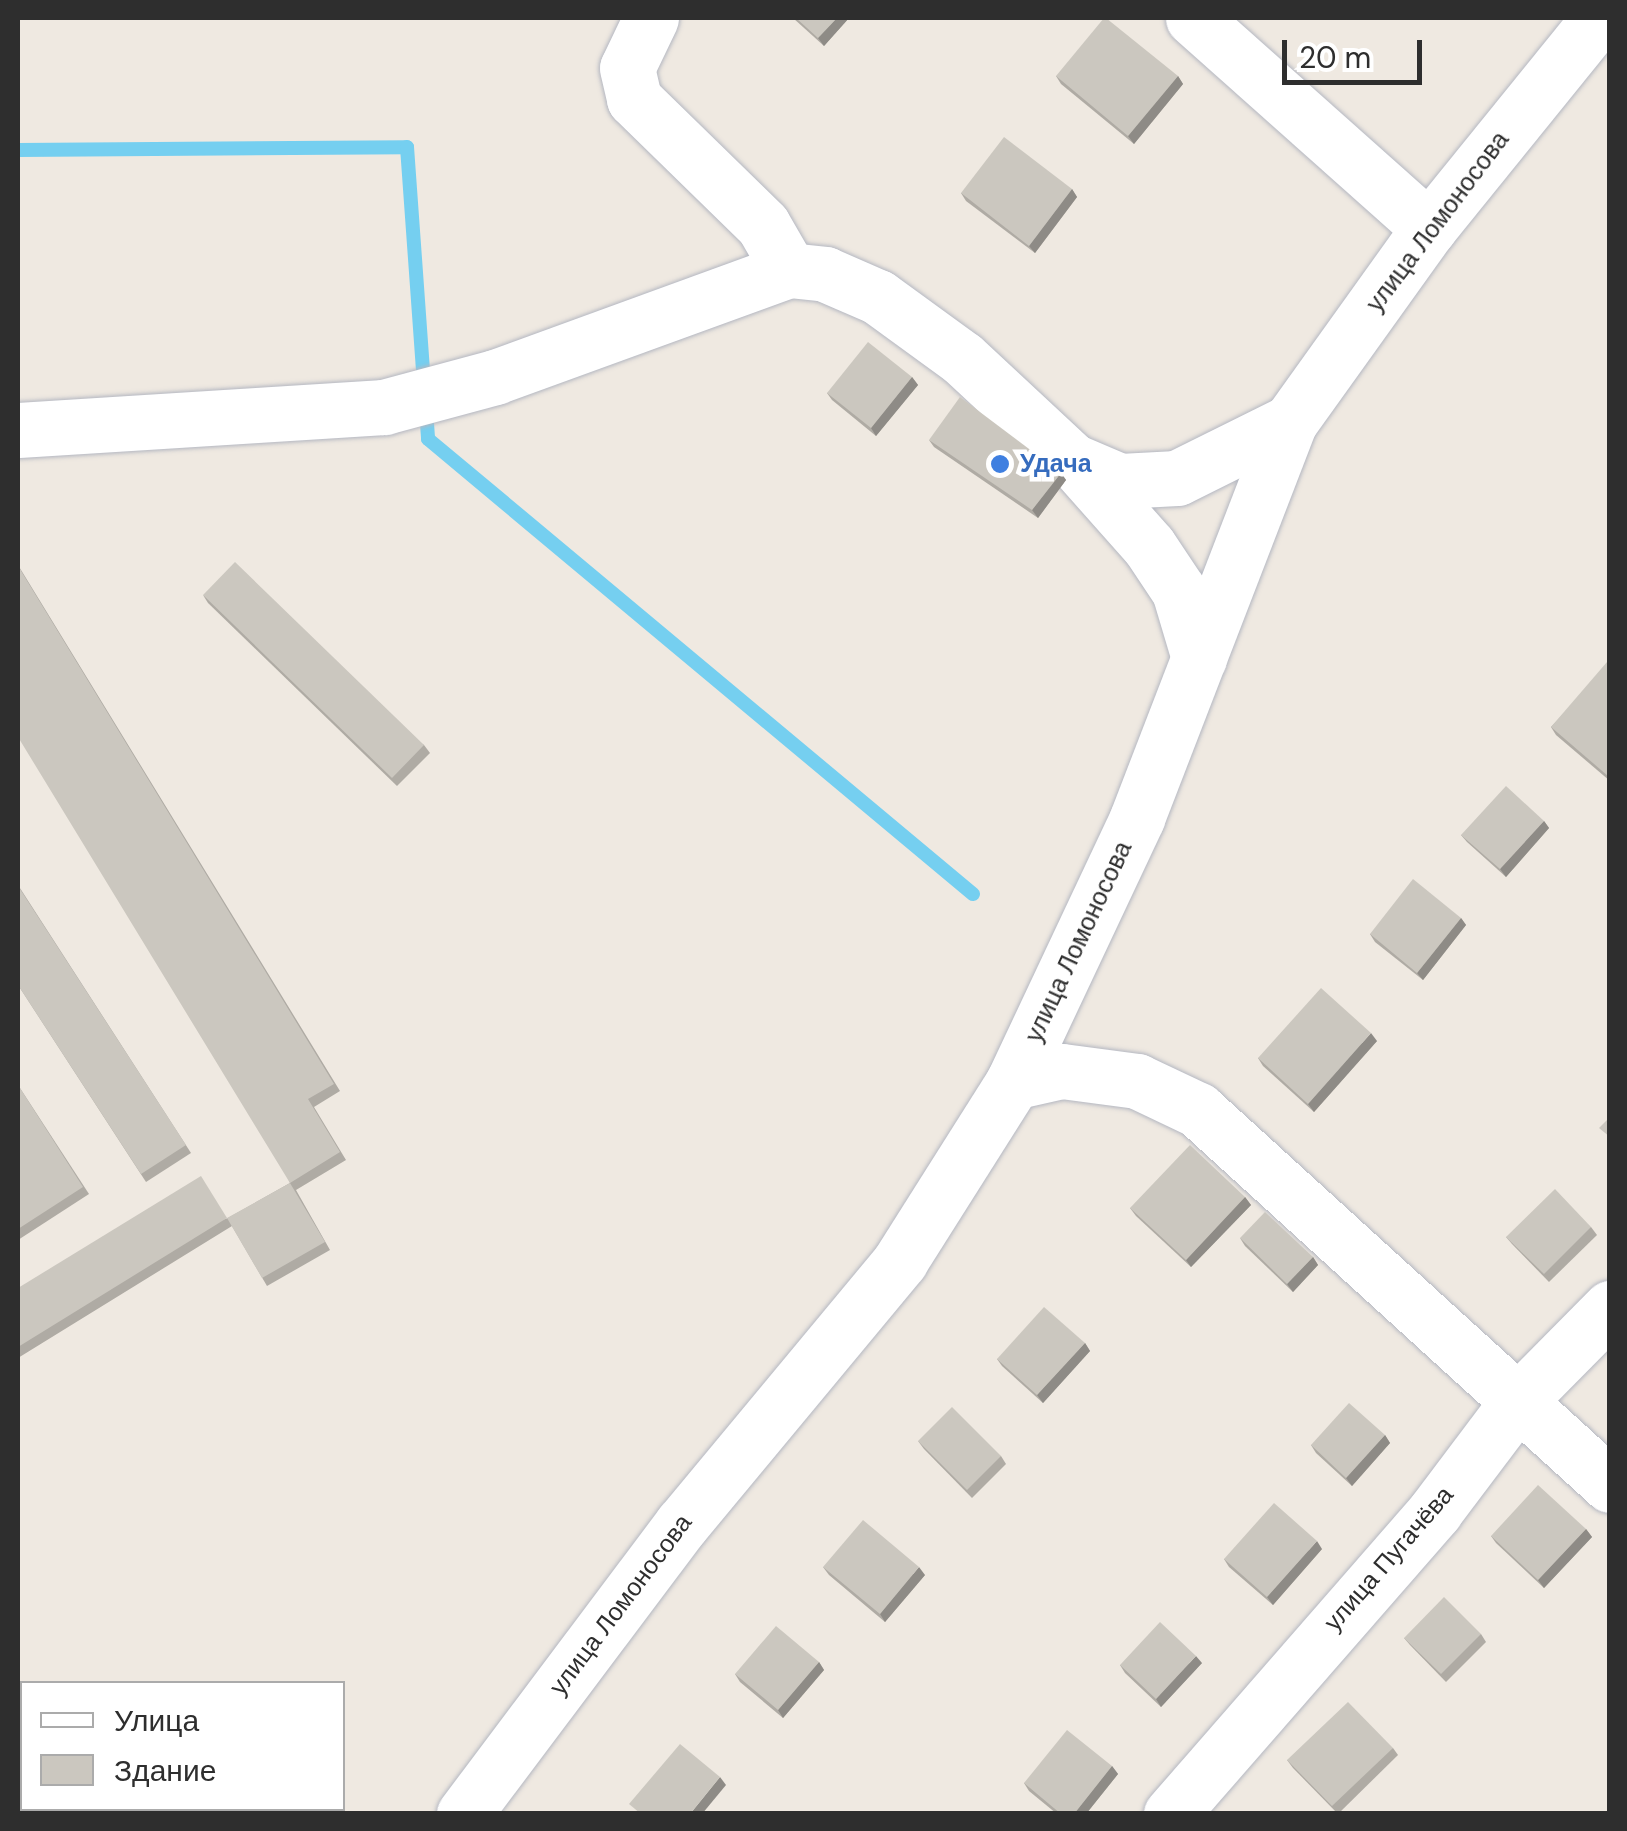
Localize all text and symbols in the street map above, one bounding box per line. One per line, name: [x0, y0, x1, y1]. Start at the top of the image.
scale bar: [1287, 20, 1427, 82]
text: 20 m: [1299, 38, 1371, 77]
street label: улица Ломоносова: [1360, 126, 1516, 318]
place label: Удача: [1020, 449, 1092, 479]
marker: Удача: [989, 453, 1011, 475]
street label: улица Ломоносова: [1019, 837, 1139, 1047]
street label: улица Пугачёва: [1318, 1481, 1460, 1637]
street label: улица Ломоносова: [543, 1509, 699, 1701]
legend: [20, 1681, 345, 1811]
text: Улица: [114, 1701, 199, 1740]
text: Здание: [114, 1751, 216, 1790]

